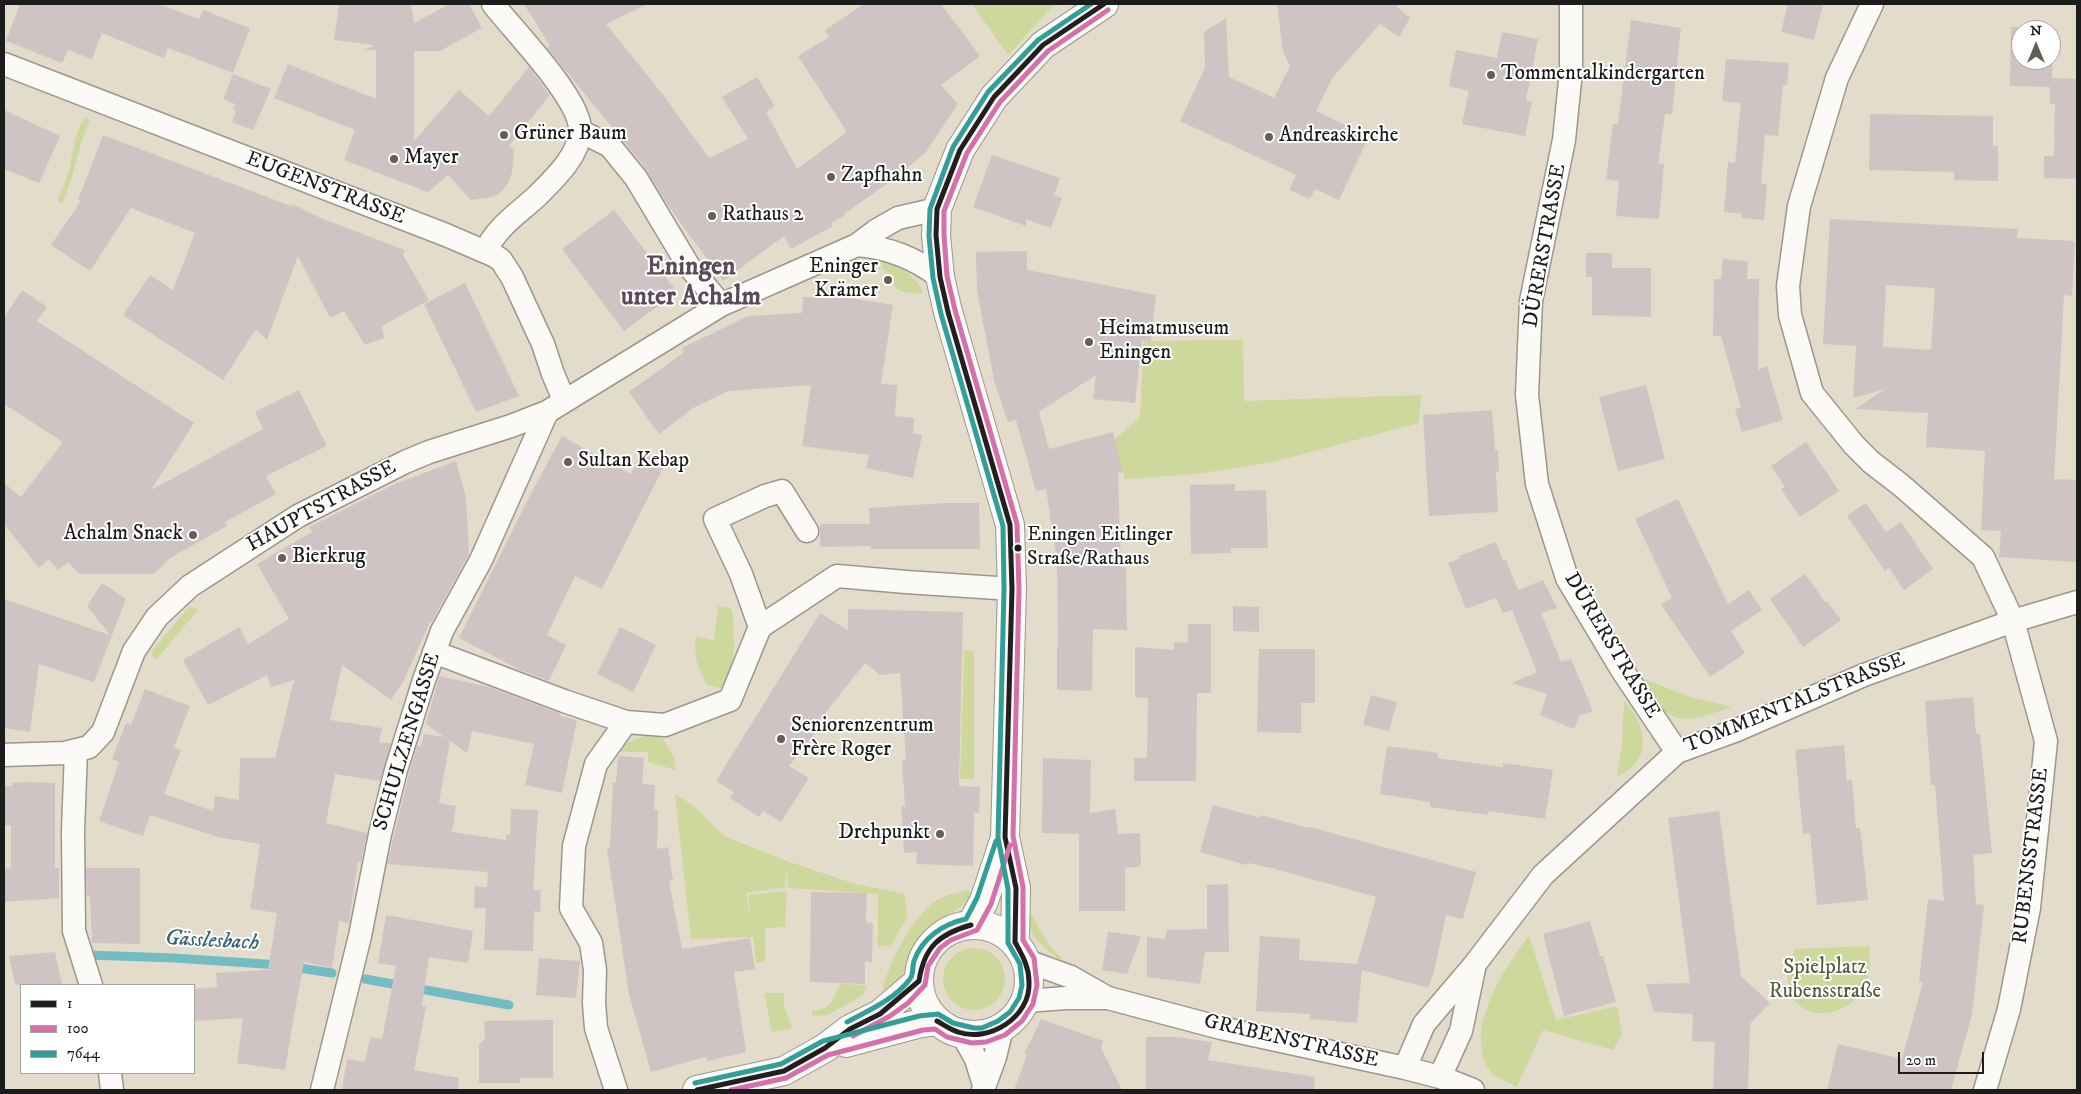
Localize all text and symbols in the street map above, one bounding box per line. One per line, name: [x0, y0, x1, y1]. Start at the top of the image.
north arrow: [2011, 20, 2061, 70]
text: N: [2030, 22, 2042, 40]
place label: Tommentalkindergarten: [1501, 62, 1705, 88]
marker: Tommentalkindergarten: [1485, 69, 1497, 81]
place label: Grüner Baum: [514, 122, 627, 148]
place label: Andreaskirche: [1279, 124, 1398, 150]
marker: Grüner Baum: [498, 129, 510, 141]
marker: Andreaskirche: [1263, 131, 1275, 143]
place label: Mayer: [404, 146, 458, 172]
street label: EUGENSTRASSE: [242, 147, 408, 231]
marker: Mayer: [388, 153, 400, 165]
street label: DÜRERSTRASSE: [1519, 162, 1573, 330]
place label: Zapfhahn: [841, 164, 922, 190]
marker: Zapfhahn: [825, 171, 837, 183]
place label: Rathaus 2: [722, 203, 804, 229]
marker: Rathaus 2: [706, 210, 718, 222]
district label: Eningen unter Achalm: [621, 253, 761, 314]
place label: Eninger Krämer: [809, 255, 878, 305]
marker: Eninger Krämer: [882, 274, 894, 286]
place label: Heimatmuseum Eningen: [1099, 317, 1229, 367]
marker: Heimatmuseum Eningen: [1083, 336, 1095, 348]
place label: Sultan Kebap: [578, 449, 689, 475]
street label: HAUPTSTRASSE: [243, 456, 401, 558]
marker: Sultan Kebap: [562, 456, 574, 468]
place label: Achalm Snack: [64, 522, 183, 548]
place label: Eningen Eitlinger Straße/Rathaus: [1027, 524, 1173, 571]
marker: Achalm Snack: [187, 529, 199, 541]
marker: Eningen Eitlinger Straße/Rathaus: [1013, 543, 1023, 553]
place label: Bierkrug: [292, 545, 366, 571]
marker: Bierkrug: [276, 552, 288, 564]
street label: DÜRERSTRASSE: [1558, 568, 1664, 724]
street label: TOMMENTALSTRASSE: [1681, 648, 1909, 760]
street label: SCHULZENGASSE: [369, 650, 447, 834]
place label: Seniorenzentrum Frère Roger: [791, 714, 934, 764]
marker: Seniorenzentrum Frère Roger: [775, 733, 787, 745]
street label: RUBENSSTRASSE: [2009, 766, 2055, 946]
place label: Drehpunkt: [838, 821, 930, 847]
marker: Drehpunkt: [934, 828, 946, 840]
water label: Gässlesbach: [164, 926, 260, 958]
park label: Spielplatz Rubensstraße: [1769, 956, 1881, 1006]
legend: [20, 984, 195, 1074]
text: 1: [67, 994, 73, 1013]
street label: GRABENSTRASSE: [1201, 1010, 1381, 1074]
text: 100: [67, 1019, 89, 1038]
scale bar: [1901, 1042, 1987, 1074]
text: 7644: [67, 1044, 100, 1063]
text: 20 m: [1906, 1051, 1936, 1070]

